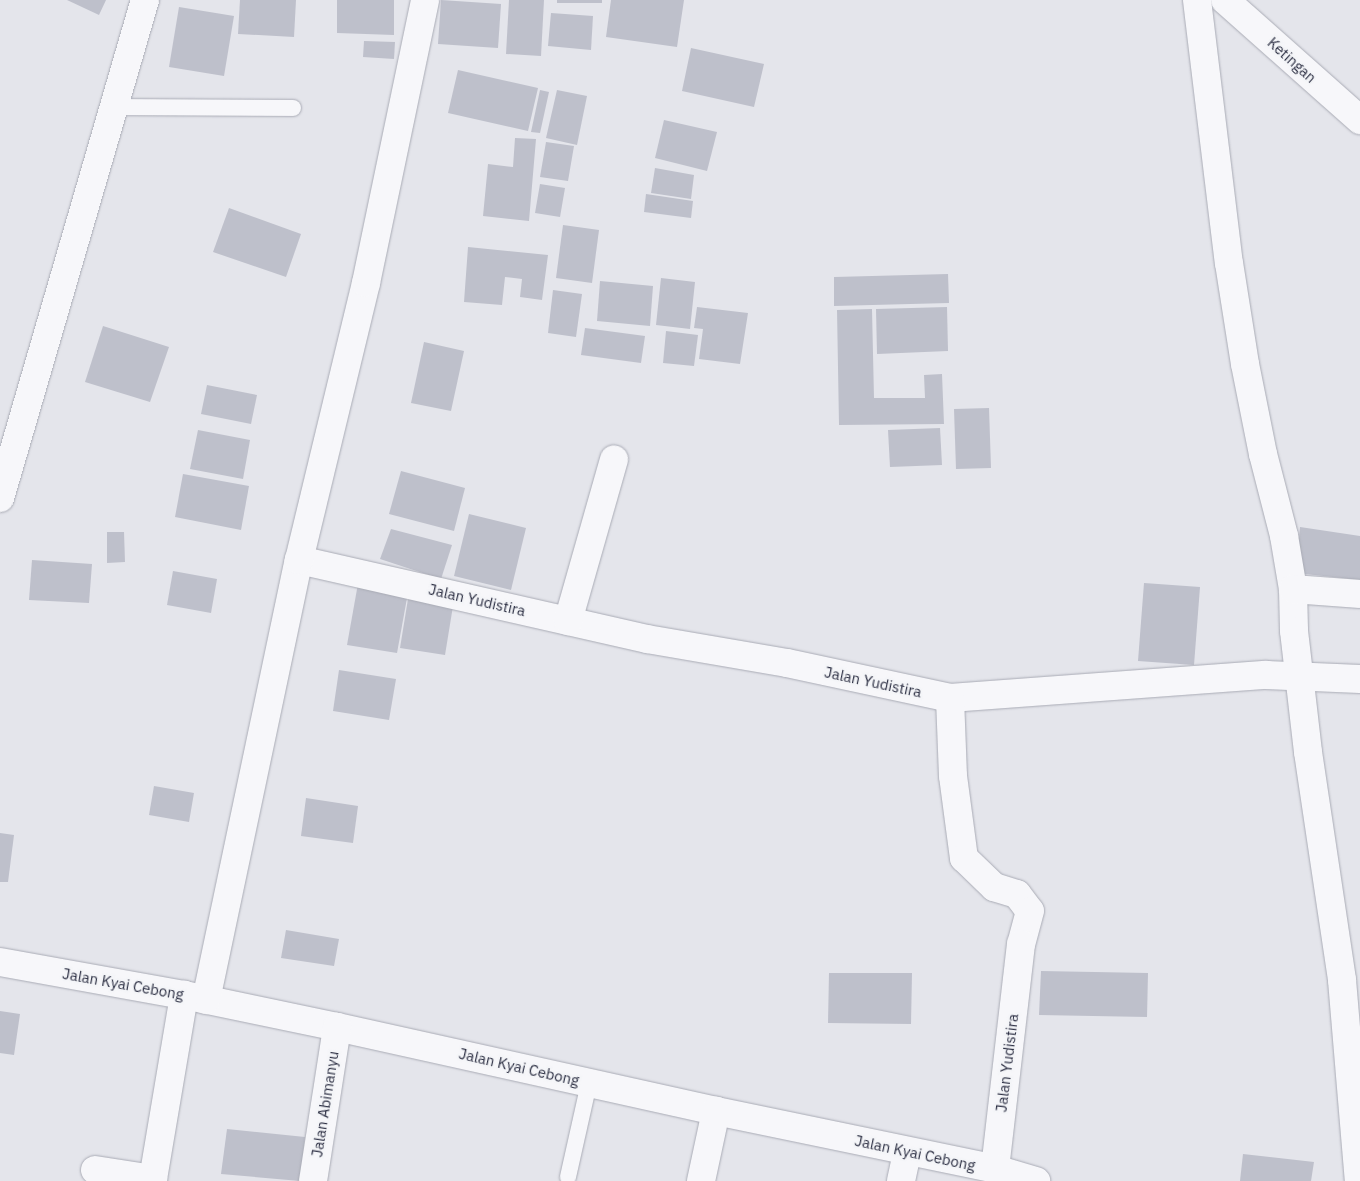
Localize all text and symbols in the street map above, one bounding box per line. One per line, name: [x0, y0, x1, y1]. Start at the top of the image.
street label: Ketingan: [1264, 33, 1320, 87]
street label: Jalan Yudistira: [427, 580, 527, 620]
street label: Jalan Yudistira: [823, 663, 923, 701]
street label: Jalan Kyai Cebong: [61, 964, 185, 1004]
street label: Jalan Yudistira: [992, 1013, 1022, 1113]
street label: Jalan Kyai Cebong: [457, 1044, 581, 1090]
street label: Jalan Abimanyu: [308, 1050, 342, 1158]
street label: Jalan Kyai Cebong: [853, 1131, 977, 1175]

